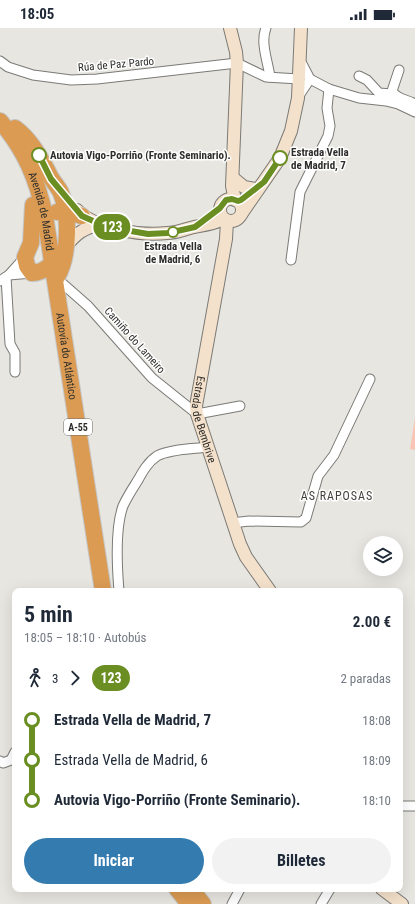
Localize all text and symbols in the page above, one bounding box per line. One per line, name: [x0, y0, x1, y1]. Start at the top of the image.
text: 18:05: [20, 5, 54, 23]
street label: Rúa de Paz Pardo: [77, 55, 155, 74]
place label: Estrada Vella de Madrid, 7: [291, 146, 349, 172]
marker: Autovia Vigo-Porriño (Fronte Seminario).: [31, 147, 47, 163]
place label: Autovia Vigo-Porriño (Fronte Seminario).: [50, 149, 231, 162]
marker: Estrada Vella de Madrid, 7: [272, 150, 288, 166]
street label: Avenida de Madrid: [25, 170, 56, 252]
line badge: 123: [89, 214, 135, 240]
text: 123: [101, 219, 123, 235]
marker: Estrada Vella de Madrid, 6: [167, 226, 179, 238]
place label: Estrada Vella de Madrid, 6: [144, 240, 202, 266]
street label: Camiño do Lameiro: [102, 305, 168, 376]
street label: Autovía do Atlántico: [53, 312, 79, 401]
street label: Estrada de Bembrive: [189, 375, 219, 464]
road number: A-55: [64, 419, 92, 435]
district label: AS RAPOSAS: [301, 489, 373, 503]
map controls: [363, 536, 403, 576]
button: layers: [363, 536, 403, 576]
text: 5 min: [24, 602, 73, 627]
text: 2.00 €: [353, 613, 391, 631]
text: 18:05 – 18:10 · Autobús: [24, 630, 147, 645]
icon: walk: [24, 667, 46, 689]
icon: forward: [64, 667, 86, 689]
text: 123: [100, 670, 122, 686]
text: 3: [52, 671, 58, 686]
text: 2 paradas: [340, 671, 391, 686]
text: Estrada Vella de Madrid, 7: [54, 711, 211, 729]
text: 18:08: [362, 713, 391, 728]
text: Estrada Vella de Madrid, 6: [54, 751, 208, 769]
text: 18:09: [362, 753, 391, 768]
text: Autovia Vigo-Porriño (Fronte Seminario).: [54, 791, 300, 809]
text: 18:10: [362, 793, 391, 808]
button: Iniciar: [24, 838, 204, 884]
button: Billetes: [212, 838, 391, 884]

